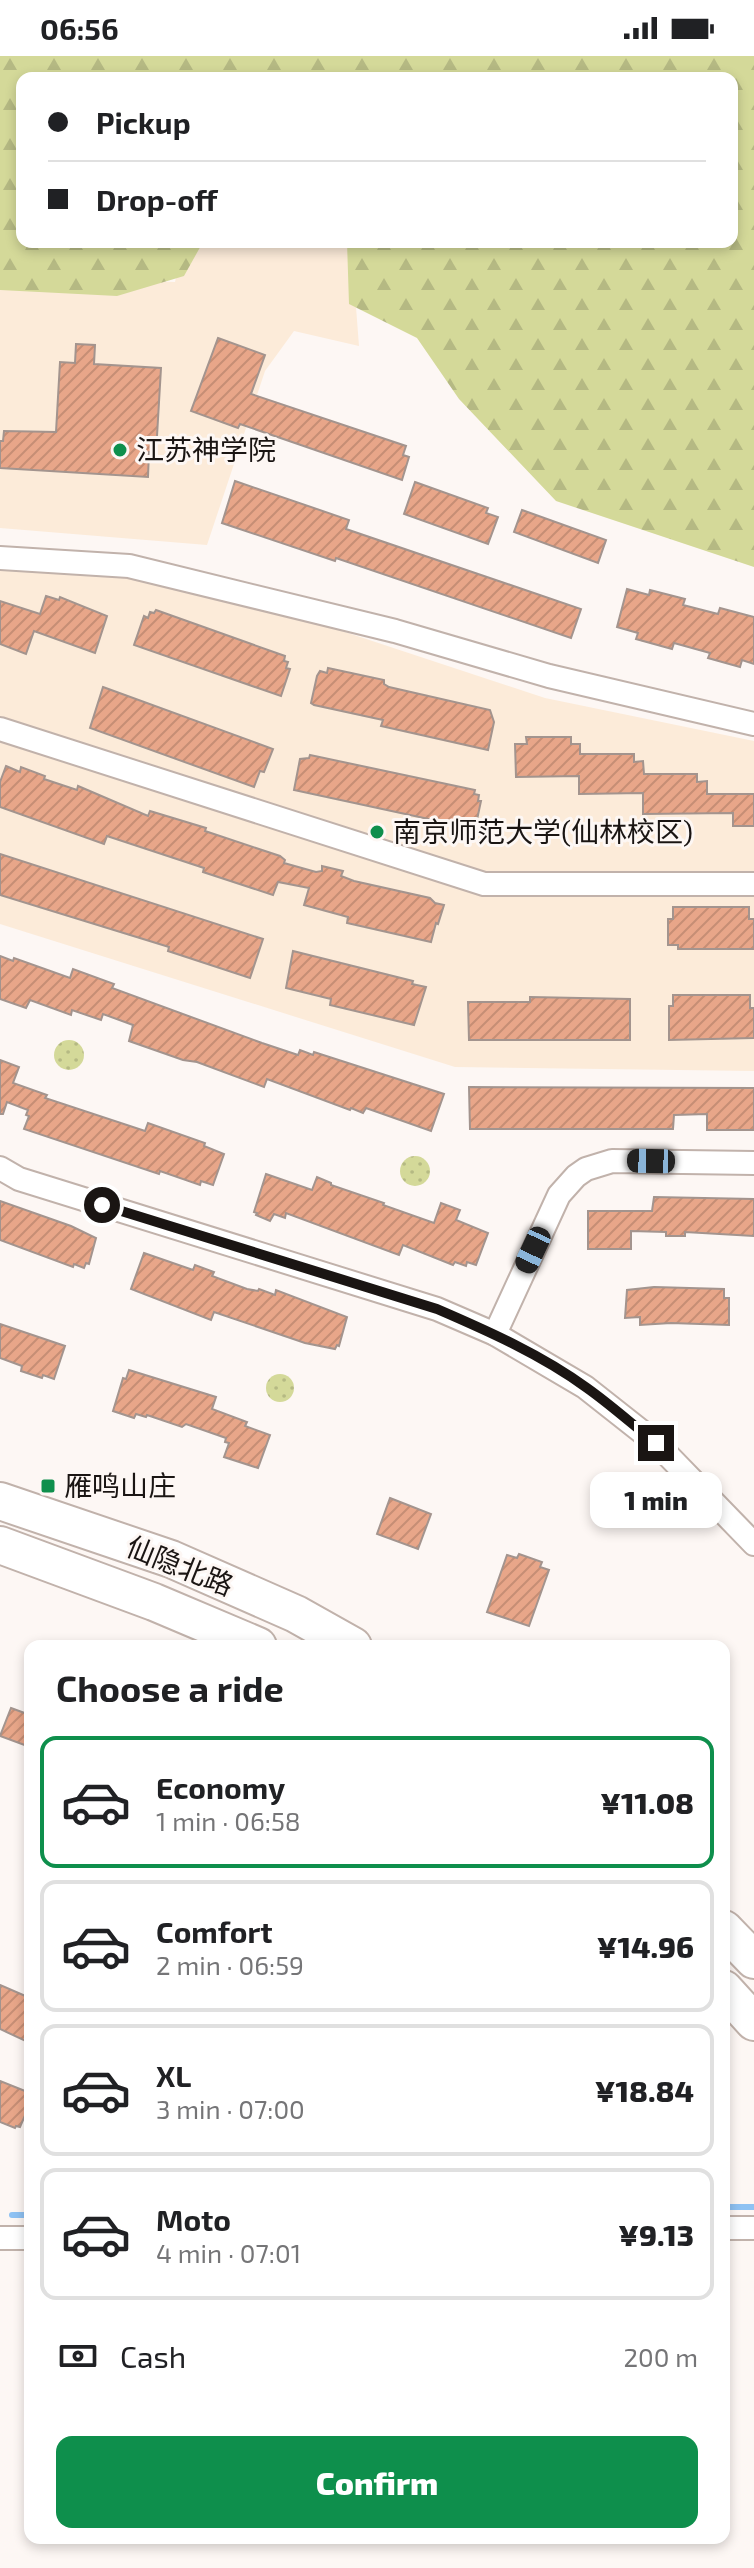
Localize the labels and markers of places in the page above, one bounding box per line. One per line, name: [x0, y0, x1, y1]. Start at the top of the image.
place label: 江苏神学院: [136, 432, 276, 466]
marker: 江苏神学院: [111, 441, 129, 459]
place label: 南京师范大学(仙林校区): [393, 814, 693, 848]
marker: 南京师范大学(仙林校区): [368, 823, 386, 841]
place label: 雁鸣山庄: [64, 1468, 176, 1502]
marker: 雁鸣山庄: [39, 1477, 57, 1495]

